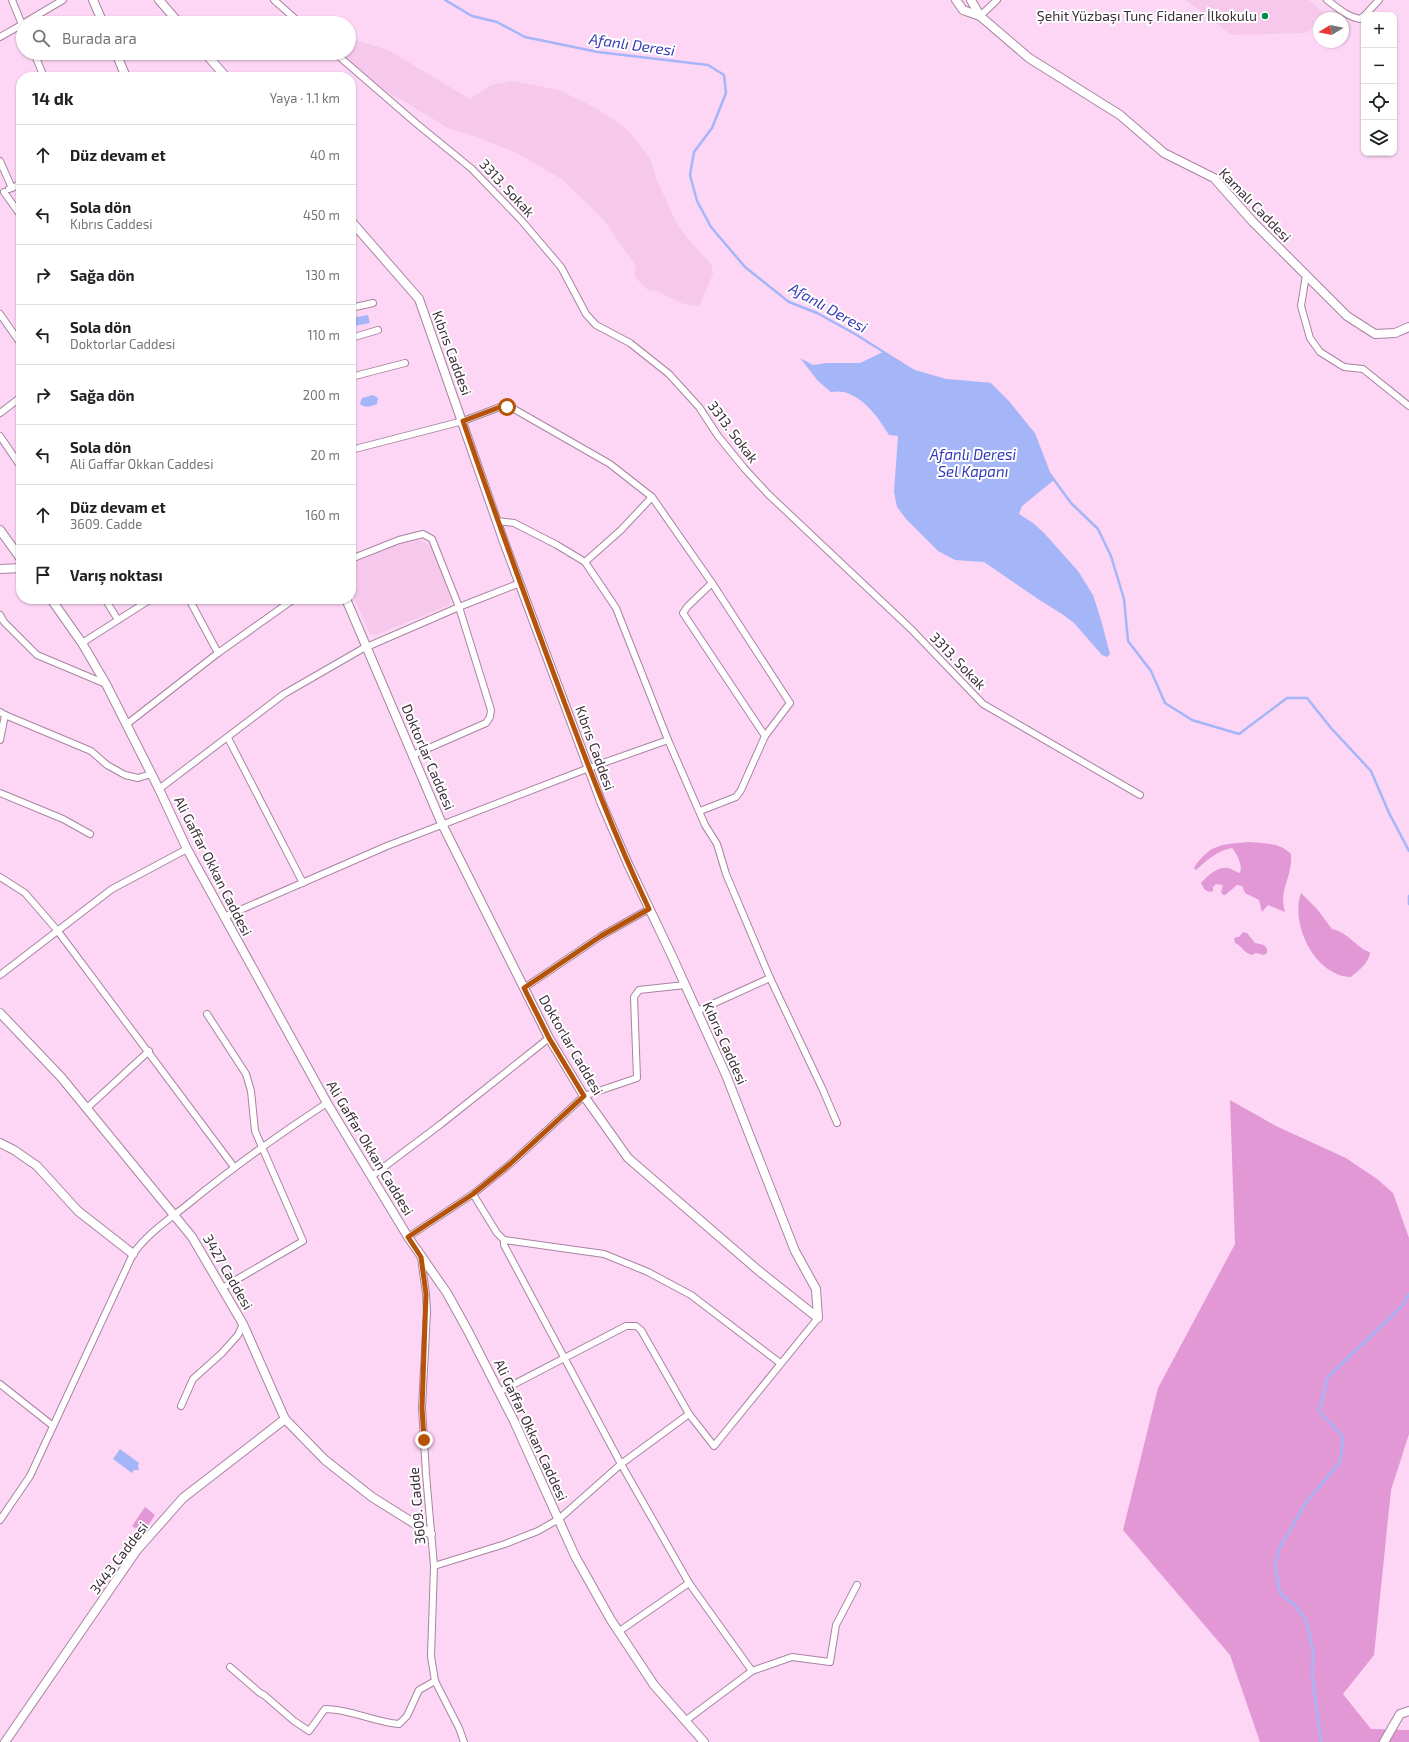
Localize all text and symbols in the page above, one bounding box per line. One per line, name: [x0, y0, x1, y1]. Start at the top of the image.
place label: Şehit Yüzbaşı Tunç Fidaner İlkokulu: [1037, 7, 1257, 25]
marker: Şehit Yüzbaşı Tunç Fidaner İlkokulu: [1260, 11, 1270, 21]
north arrow: [1313, 12, 1349, 48]
map controls: [1361, 12, 1397, 156]
button: +: [1361, 12, 1397, 48]
search box: [16, 16, 356, 60]
icon: search: [30, 27, 52, 49]
text: Burada ara: [62, 29, 137, 47]
water label: Afanlı Deresi: [587, 29, 677, 59]
button: −: [1361, 48, 1397, 84]
button: locate: [1361, 84, 1397, 120]
text: 14 dk: [32, 88, 74, 108]
text: Yaya · 1.1 km: [270, 90, 340, 106]
button: layers: [1361, 120, 1397, 156]
icon: ahead: [32, 144, 54, 166]
text: Düz devam et: [70, 146, 166, 164]
text: 40 m: [310, 147, 340, 163]
street label: 3313. Sokak: [476, 155, 538, 220]
street label: Kamalı Caddesi: [1216, 164, 1295, 245]
text: Sola dön: [70, 198, 131, 216]
icon: left: [32, 204, 54, 226]
text: 450 m: [303, 207, 340, 223]
text: Kıbrıs Caddesi: [70, 216, 153, 232]
icon: right: [32, 264, 54, 286]
text: Sağa dön: [70, 266, 135, 284]
text: 130 m: [305, 267, 340, 283]
water label: Afanlı Deresi: [785, 278, 871, 336]
street label: Kıbrıs Caddesi: [429, 308, 476, 398]
text: Sola dön: [70, 318, 131, 336]
icon: left: [32, 324, 54, 346]
text: 110 m: [308, 327, 340, 343]
text: Doktorlar Caddesi: [70, 336, 175, 352]
icon: right: [32, 384, 54, 406]
text: Sağa dön: [70, 386, 135, 404]
text: 200 m: [303, 387, 340, 403]
street label: 3313. Sokak: [705, 397, 762, 466]
route start: [498, 398, 516, 416]
text: Sola dön: [70, 438, 131, 456]
icon: left: [32, 444, 54, 466]
water label: Afanlı Deresi Sel Kapanı: [929, 445, 1017, 480]
text: 20 m: [311, 447, 340, 463]
text: Ali Gaffar Okkan Caddesi: [70, 456, 213, 472]
text: Düz devam et: [70, 498, 166, 516]
icon: ahead: [32, 504, 54, 526]
text: 160 m: [305, 507, 340, 523]
text: 3609. Cadde: [70, 516, 142, 532]
icon: arrive: [32, 564, 54, 586]
text: Varış noktası: [70, 566, 163, 584]
street label: 3313. Sokak: [927, 628, 990, 693]
street label: Doktorlar Caddesi: [398, 701, 458, 812]
street label: Kıbrıs Caddesi: [572, 703, 619, 793]
street label: Ali Gaffar Okkan Caddesi: [171, 793, 256, 938]
street label: Doktorlar Caddesi: [536, 991, 607, 1098]
street label: Kıbrıs Caddesi: [700, 999, 751, 1087]
street label: Ali Gaffar Okkan Caddesi: [323, 1077, 417, 1218]
street label: 3427 Caddesi: [200, 1231, 257, 1313]
street label: Ali Gaffar Okkan Caddesi: [491, 1356, 572, 1503]
route end: [415, 1431, 433, 1449]
street label: 3609. Cadde: [405, 1467, 428, 1546]
street label: 3443 Caddesi: [86, 1518, 151, 1597]

